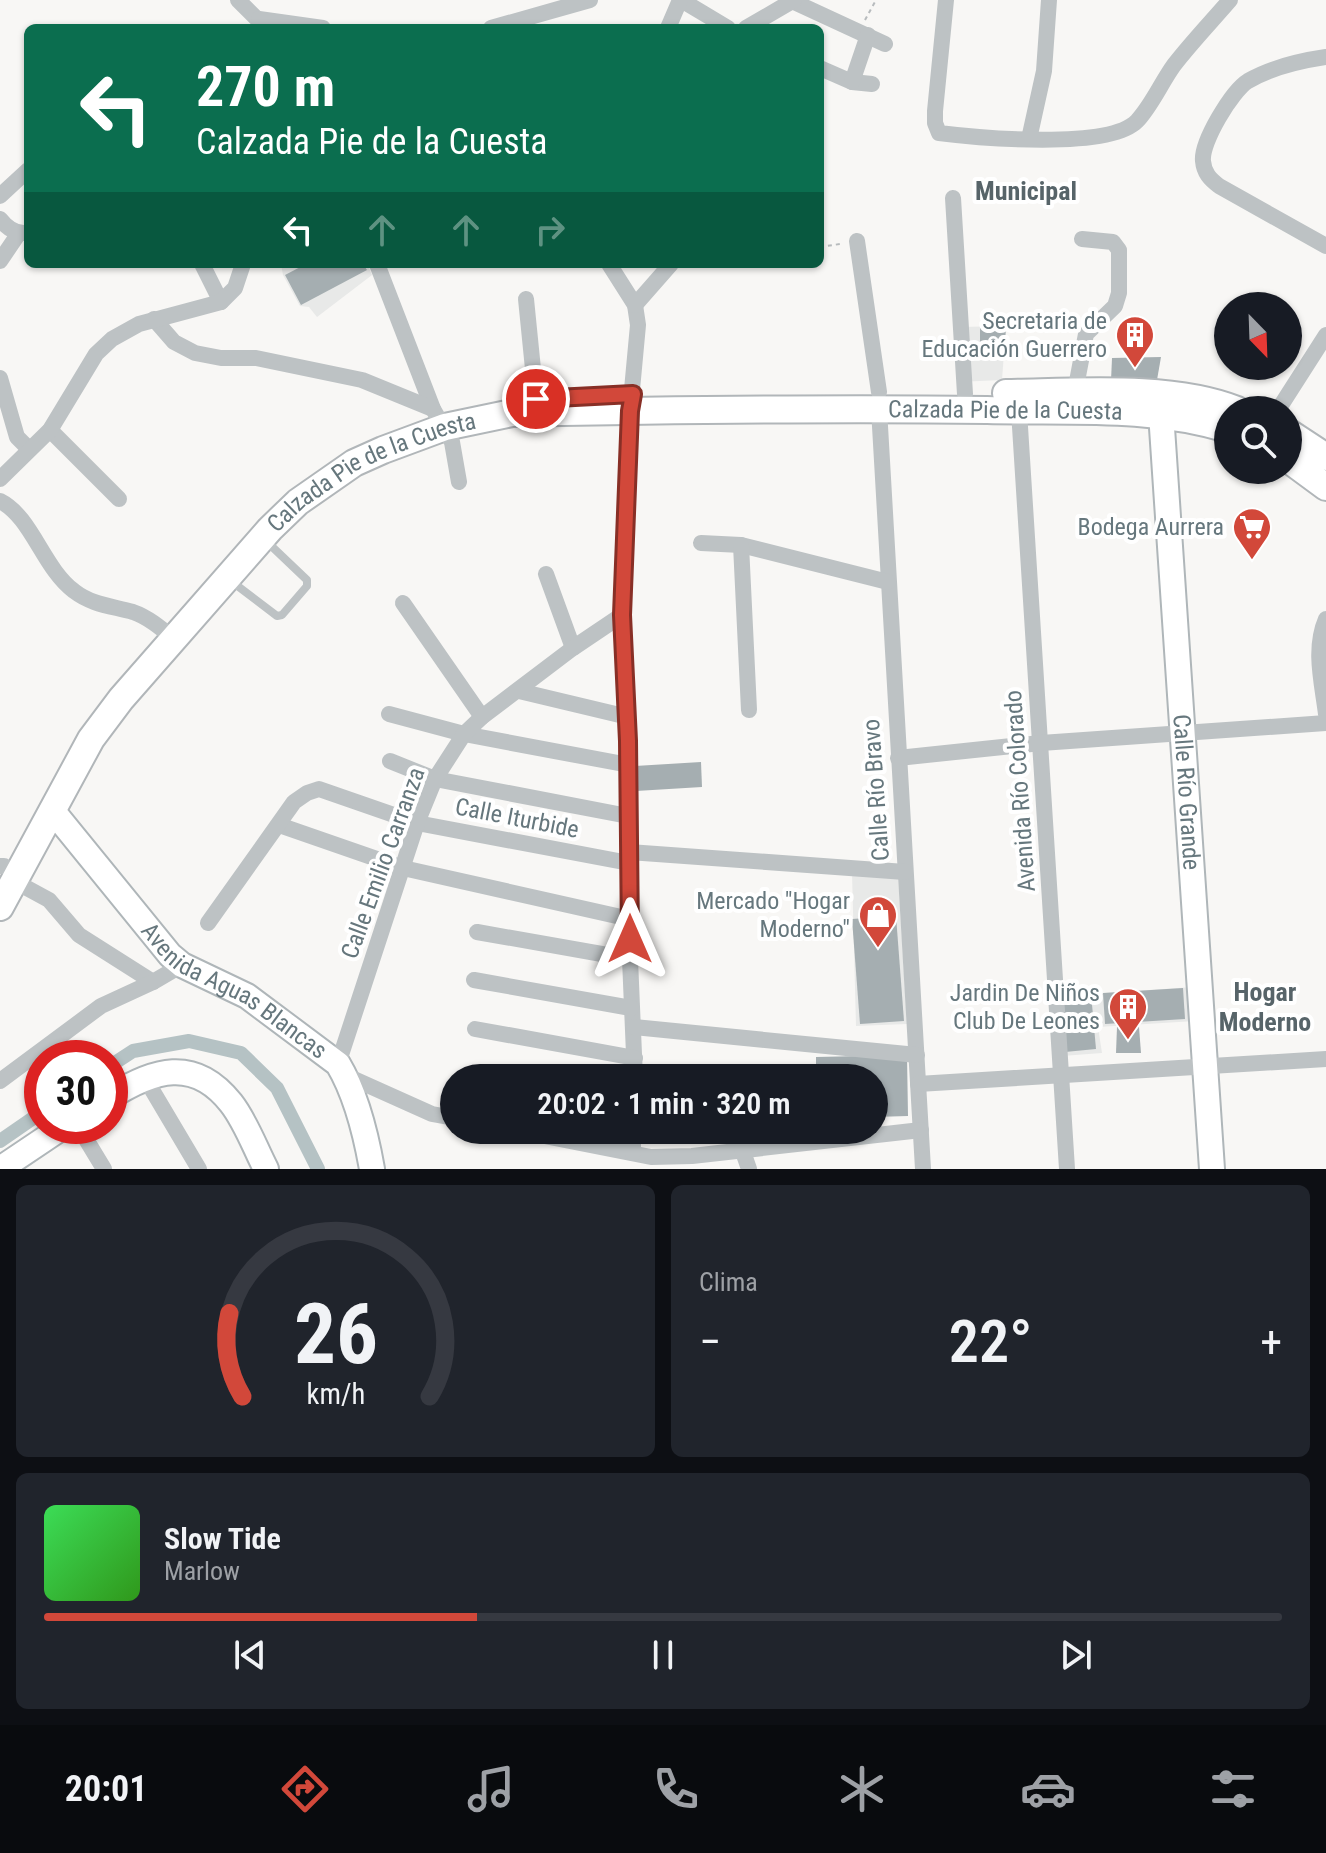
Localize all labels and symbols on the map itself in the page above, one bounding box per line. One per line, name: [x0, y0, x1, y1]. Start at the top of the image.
district label: Municipal: [975, 176, 1077, 206]
north arrow: [1214, 292, 1302, 380]
place label: Secretaria de Educación Guerrero: [922, 307, 1107, 363]
building icon: Secretaria de Educación Guerrero: [1114, 314, 1156, 369]
pin: [502, 365, 570, 433]
street label: Calzada Pie de la Cuesta: [888, 395, 1123, 426]
street label: Calzada Pie de la Cuesta: [261, 407, 478, 538]
supermarket icon: Bodega Aurrera: [1231, 506, 1273, 561]
place label: Bodega Aurrera: [1078, 513, 1224, 541]
street label: Avenida Río Colorado: [999, 689, 1041, 893]
street label: Calle Río Grande: [1167, 713, 1206, 871]
street label: Calle Río Bravo: [857, 718, 895, 862]
street label: Calle Emilio Carranza: [335, 764, 431, 962]
street label: Calle Iturbide: [453, 792, 581, 844]
place label: Mercado "Hogar Moderno": [696, 887, 850, 943]
shop icon: Mercado "Hogar Moderno": [857, 894, 899, 949]
position arrow: [588, 897, 672, 981]
street label: Avenida Aguas Blancas: [135, 917, 332, 1065]
district label: Hogar Moderno: [1219, 977, 1311, 1037]
place label: Jardin De Niños Club De Leones: [950, 979, 1100, 1035]
building icon: Jardin De Niños Club De Leones: [1107, 986, 1149, 1041]
speed limit sign: 30: [24, 1040, 128, 1144]

